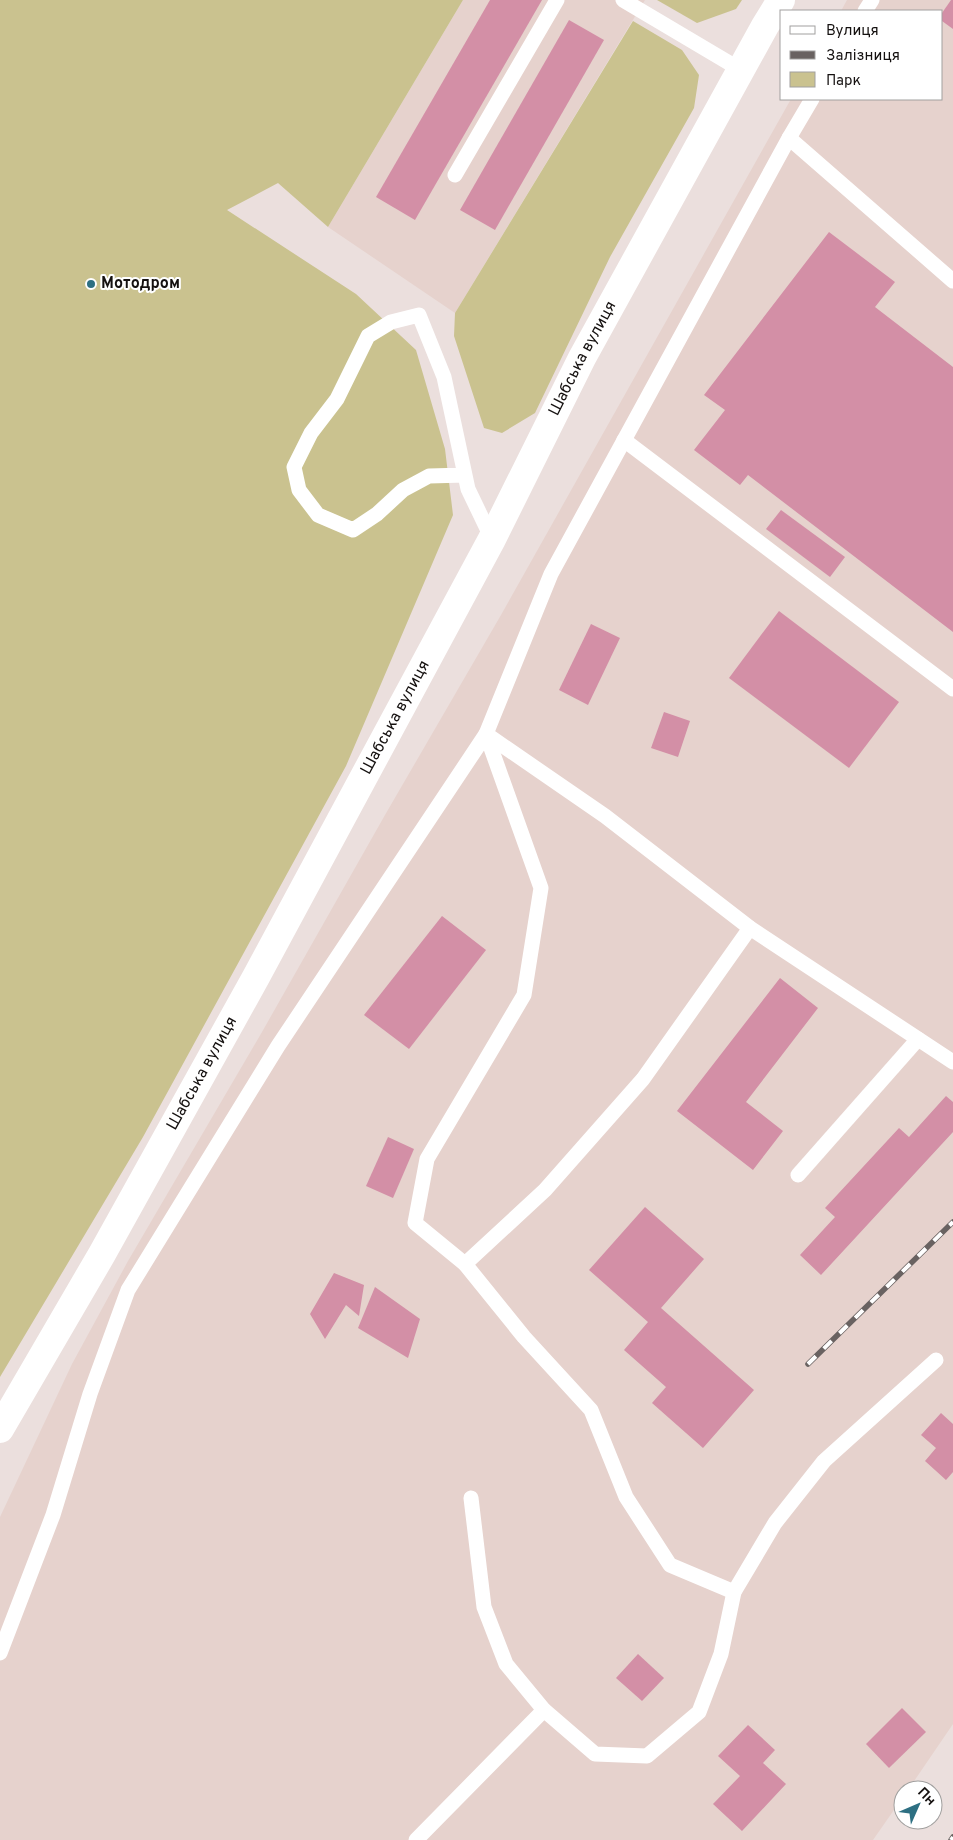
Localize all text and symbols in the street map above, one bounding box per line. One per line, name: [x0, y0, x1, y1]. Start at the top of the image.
legend: [780, 10, 943, 100]
text: Вулиця: [826, 22, 879, 41]
text: Залізниця: [826, 47, 900, 66]
text: Парк: [826, 72, 861, 91]
place label: Мотодром: [101, 274, 180, 294]
marker: Мотодром: [85, 278, 97, 290]
street label: Шабська вулиця: [545, 298, 621, 419]
street label: Шабська вулиця: [357, 657, 435, 778]
street label: Шабська вулиця: [163, 1013, 242, 1134]
north arrow: [893, 1780, 943, 1830]
text: Пн: [913, 1784, 939, 1810]

